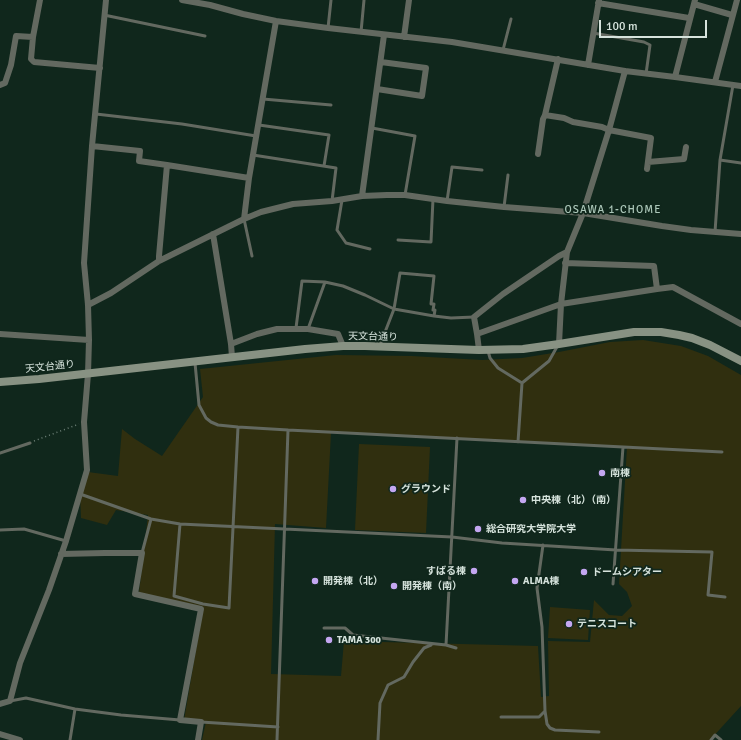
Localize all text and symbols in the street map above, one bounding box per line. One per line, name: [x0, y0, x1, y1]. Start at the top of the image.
scale bar: [601, 12, 709, 38]
text: 100 m: [606, 19, 638, 34]
district label: OSAWA 1-CHOME: [565, 203, 661, 217]
street label: 天文台通り: [348, 331, 398, 343]
street label: 天文台通り: [25, 358, 75, 376]
place label: 南棟: [610, 467, 630, 479]
marker: 南棟: [597, 468, 607, 478]
place label: グラウンド: [401, 483, 451, 495]
marker: グラウンド: [388, 484, 398, 494]
place label: 中央棟（北）（南）: [531, 494, 616, 506]
marker: 中央棟（北）（南）: [518, 495, 528, 505]
place label: 総合研究大学院大学: [486, 523, 576, 535]
marker: 総合研究大学院大学: [473, 524, 483, 534]
place label: すばる棟: [426, 565, 466, 577]
marker: すばる棟: [469, 566, 479, 576]
place label: ドームシアター: [592, 566, 662, 578]
marker: ドームシアター: [579, 567, 589, 577]
place label: 開発棟（北）: [323, 575, 383, 587]
place label: ALMA棟: [523, 575, 559, 587]
marker: 開発棟（北）: [310, 576, 320, 586]
marker: ALMA棟: [510, 576, 520, 586]
place label: 開発棟（南）: [402, 580, 462, 592]
marker: 開発棟（南）: [389, 581, 399, 591]
place label: テニスコート: [577, 618, 637, 630]
marker: テニスコート: [564, 619, 574, 629]
place label: TAMA 300: [337, 634, 381, 646]
marker: TAMA 300: [324, 635, 334, 645]

